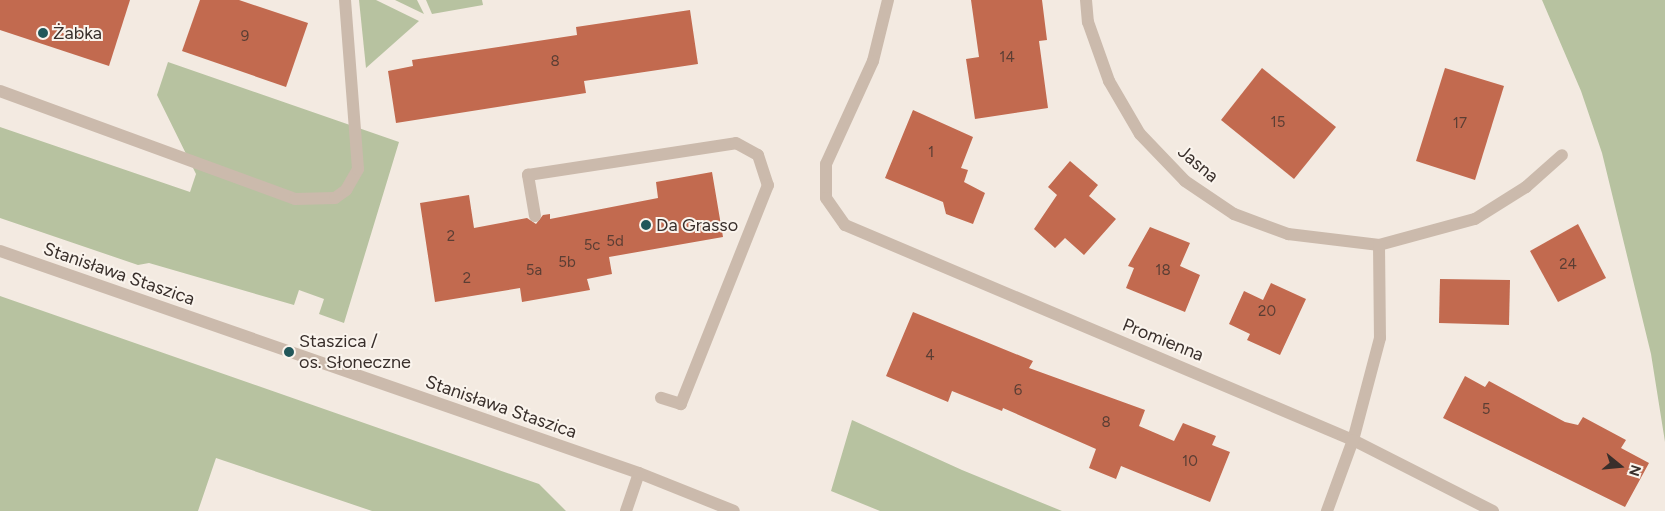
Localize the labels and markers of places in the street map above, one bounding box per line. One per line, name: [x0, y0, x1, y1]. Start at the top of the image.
place label: Żabka: [53, 22, 102, 44]
marker: Żabka: [37, 27, 49, 39]
place label: Da Grasso: [656, 214, 738, 236]
marker: Da Grasso: [640, 219, 652, 231]
place label: Staszica / os. Słoneczne: [299, 331, 411, 374]
marker: Staszica / os. Słoneczne: [283, 346, 295, 358]

